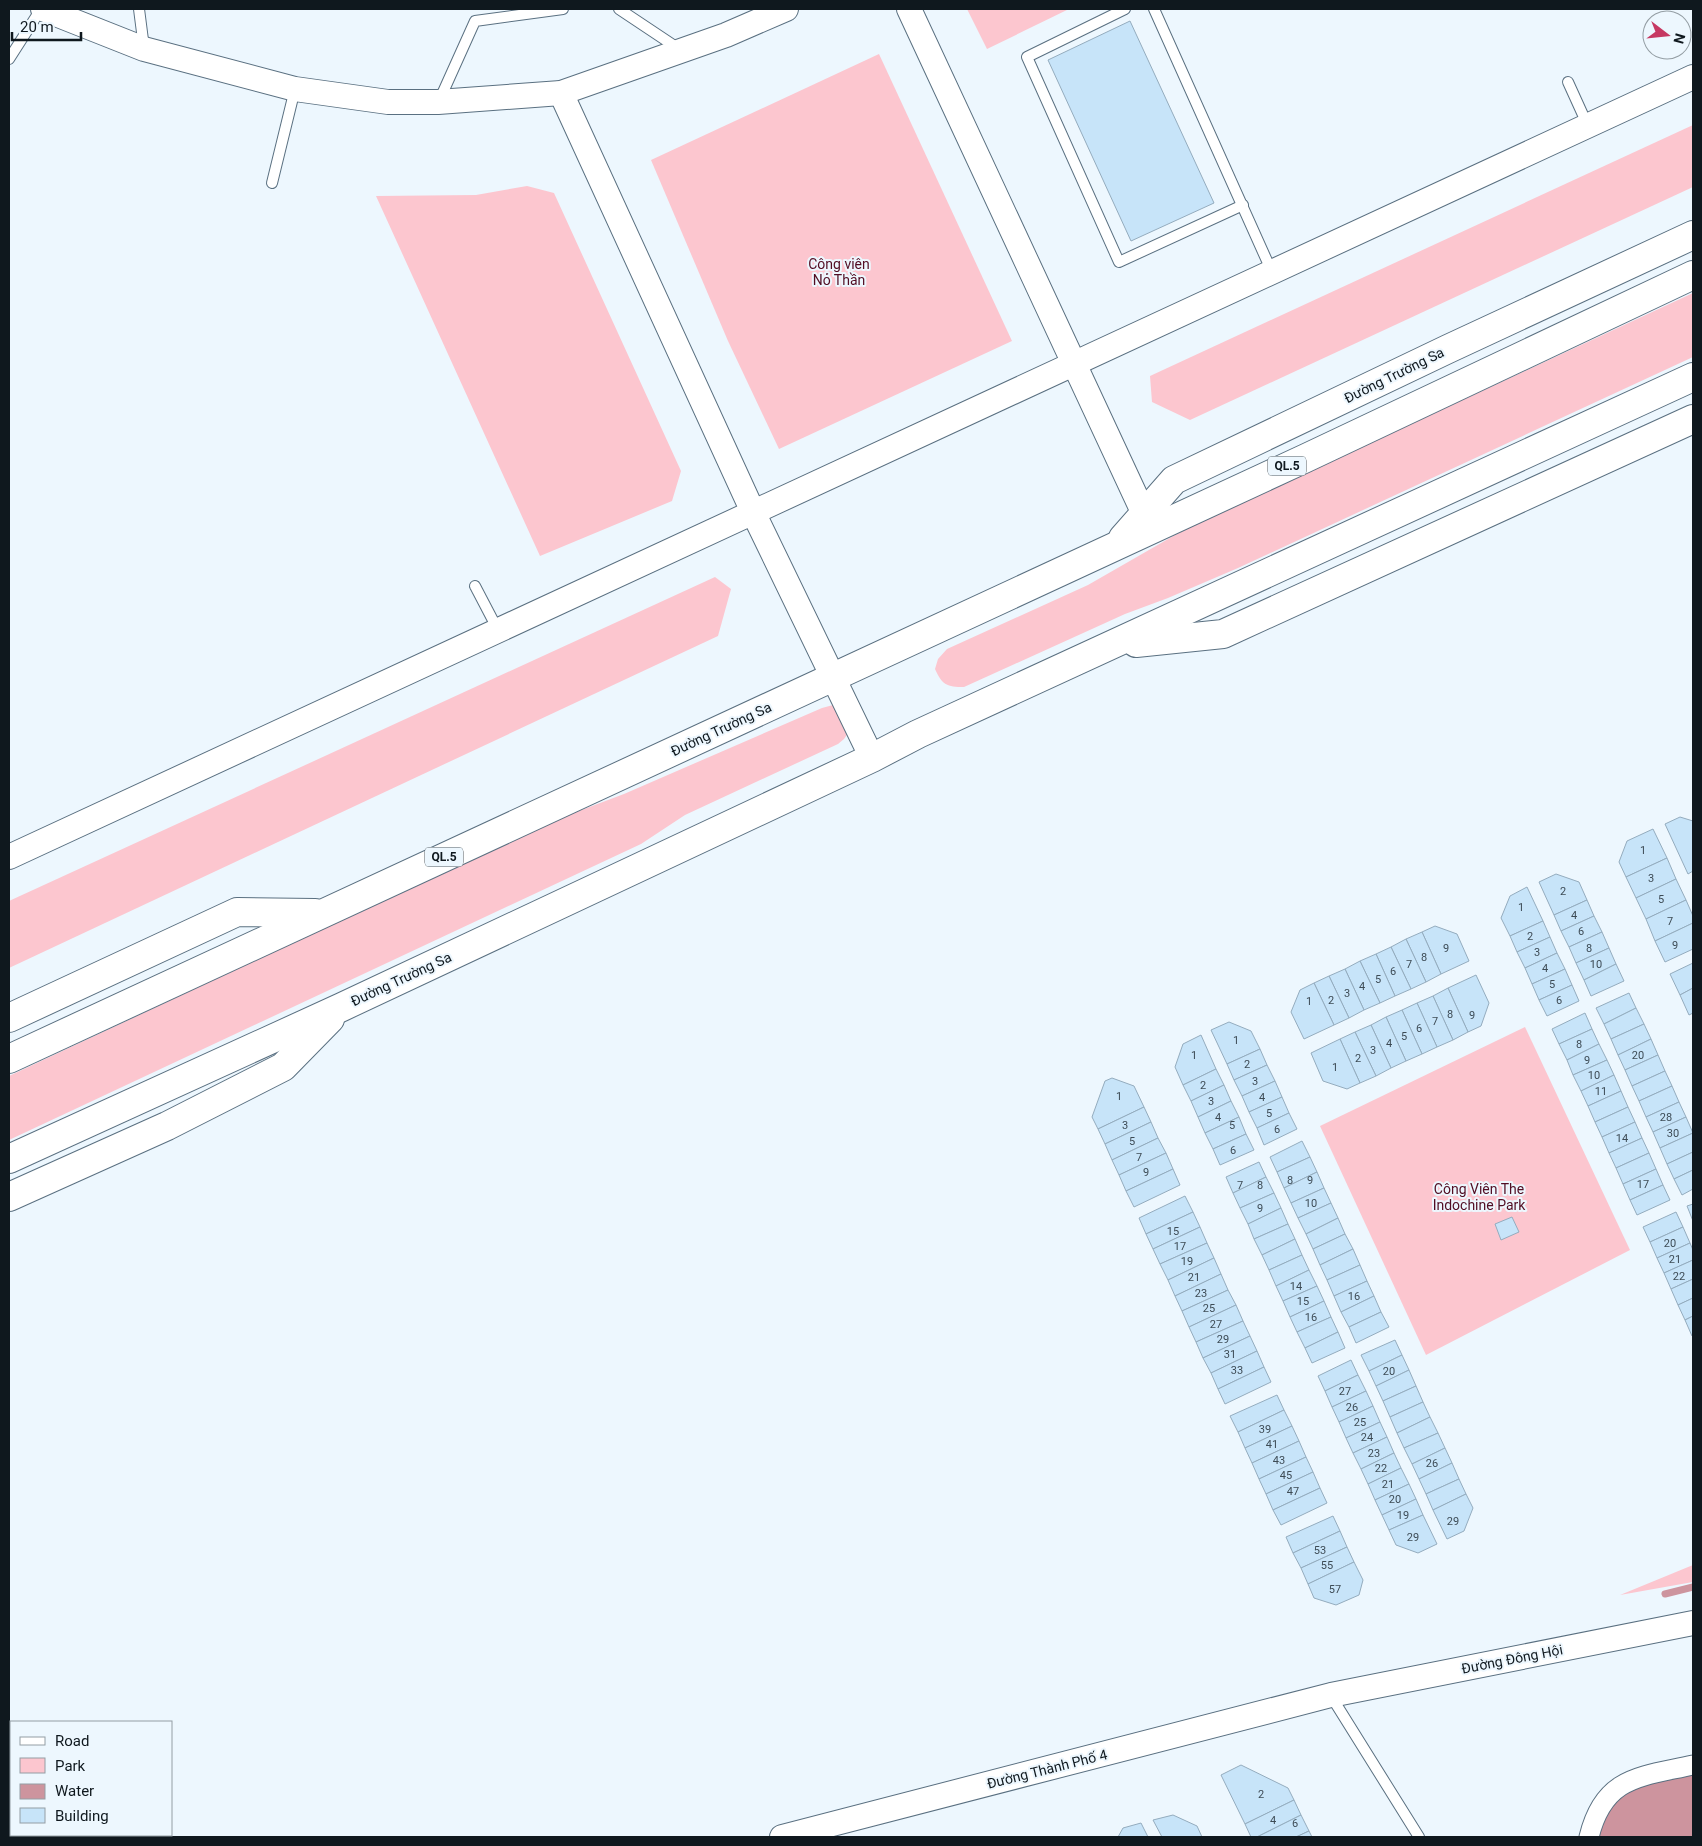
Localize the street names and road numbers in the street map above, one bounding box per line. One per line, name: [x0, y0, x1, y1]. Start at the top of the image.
street label: Đường Trường Sa: [1341, 344, 1447, 406]
road number: QL.5: [1268, 456, 1306, 476]
street label: Đường Trường Sa: [668, 699, 774, 759]
road number: QL.5: [425, 848, 463, 866]
street label: Đường Trường Sa: [348, 949, 454, 1009]
street label: Đường Đông Hội: [1460, 1641, 1564, 1677]
street label: Đường Thành Phố 4: [985, 1746, 1109, 1792]

